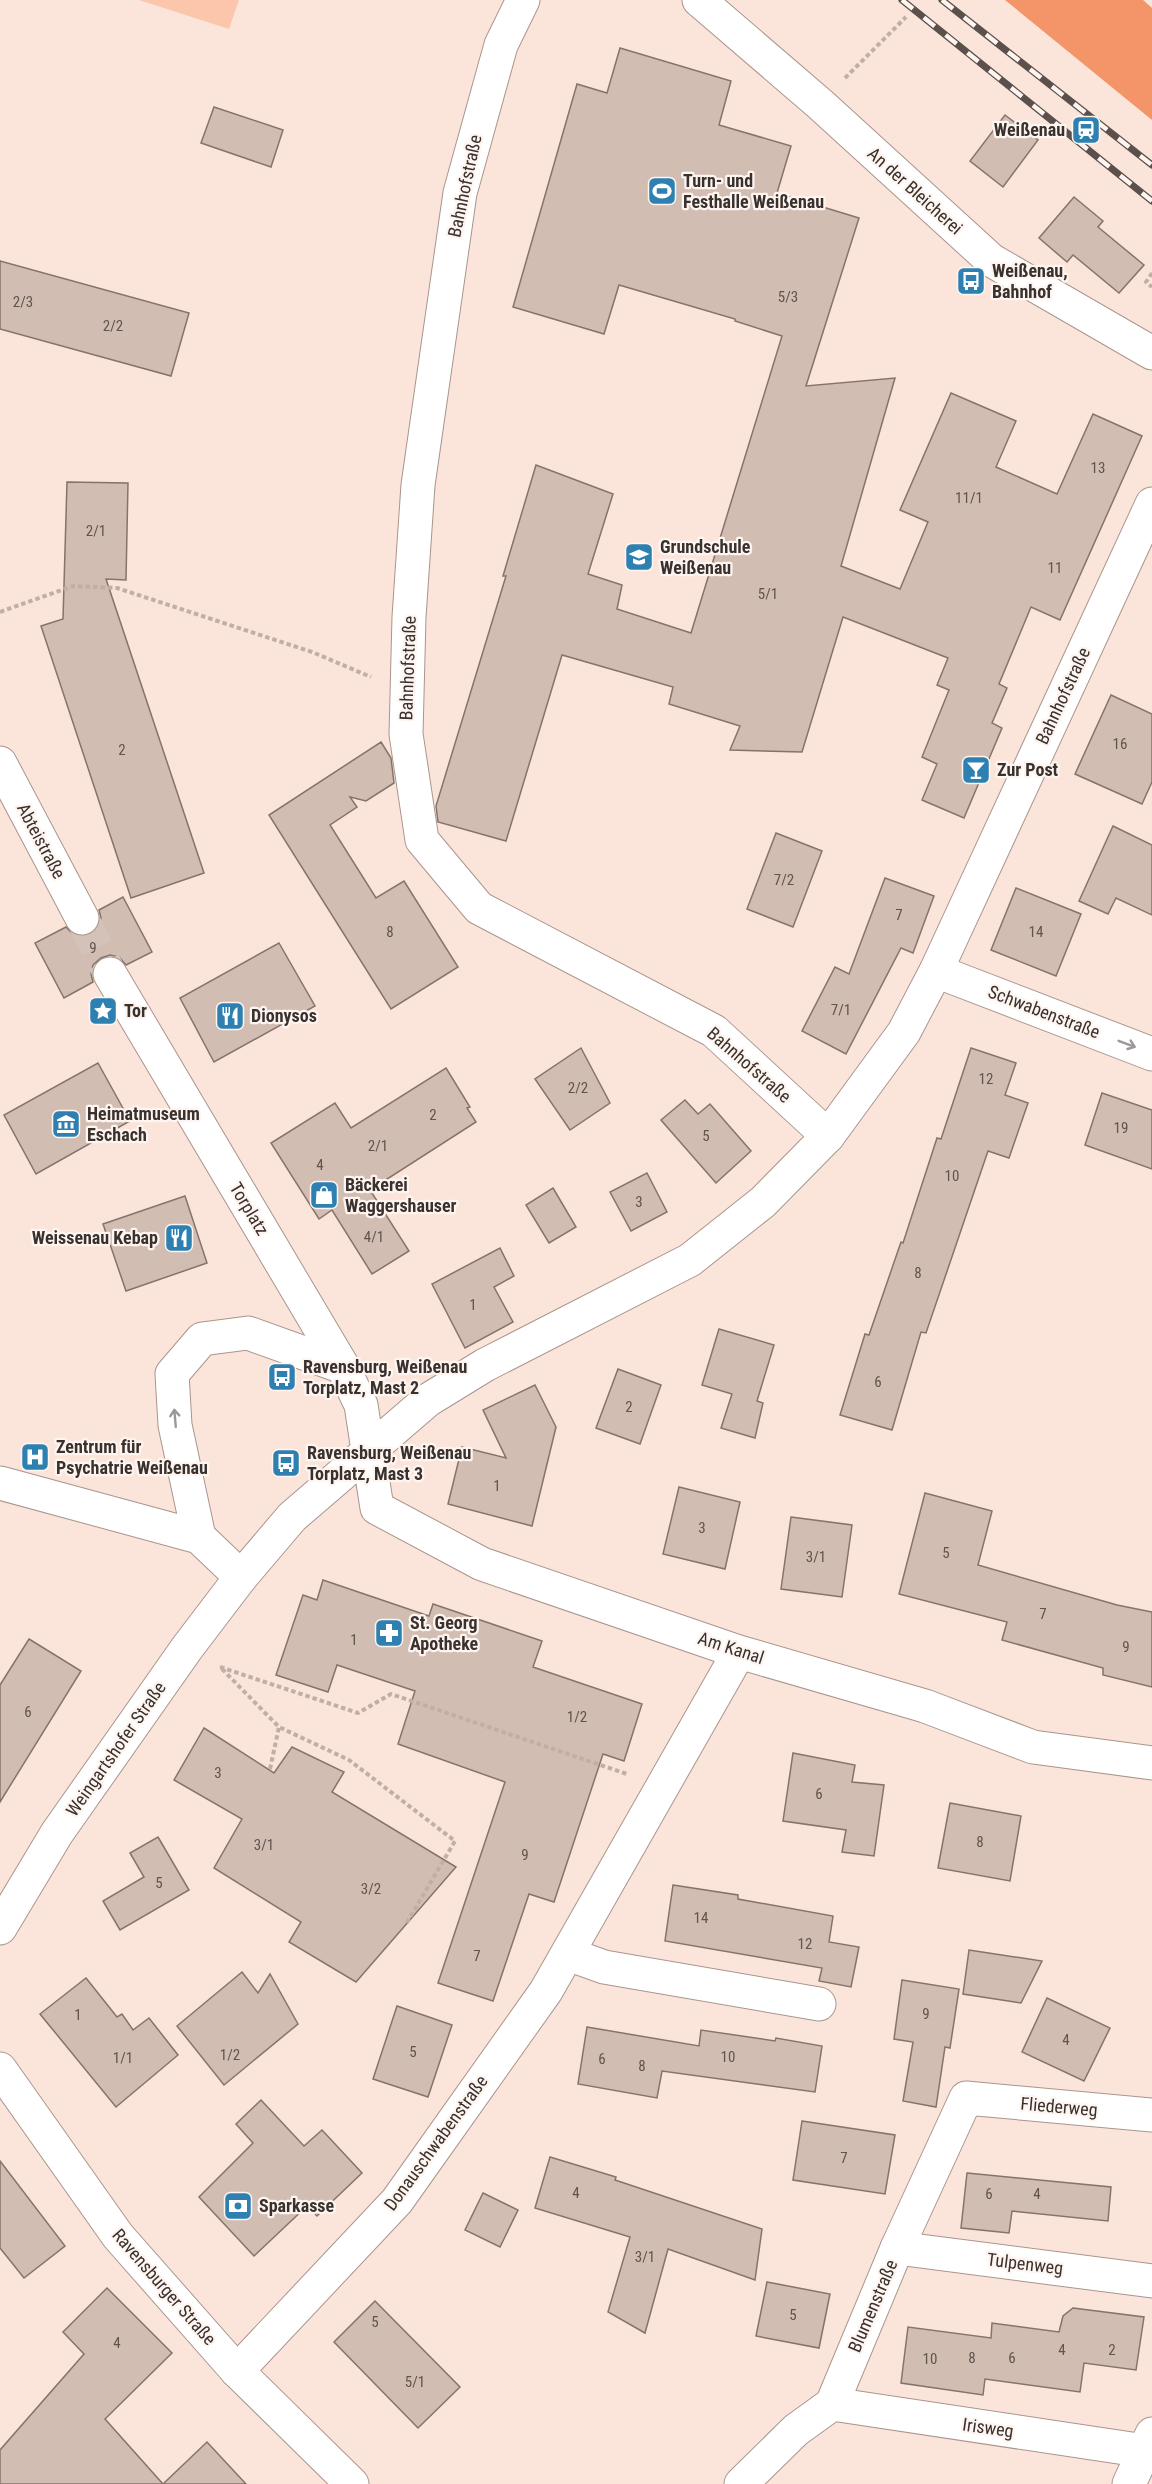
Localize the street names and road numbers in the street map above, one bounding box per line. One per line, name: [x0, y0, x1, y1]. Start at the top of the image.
street label: Bahnhofstraße: [443, 133, 486, 239]
street label: An der Bleicherei: [864, 143, 967, 239]
street label: Bahnhofstraße: [395, 615, 420, 721]
street label: Bahnhofstraße: [1031, 644, 1094, 748]
street label: Abteistraße: [13, 800, 70, 882]
street label: Schwabenstraße: [985, 981, 1103, 1042]
street label: Bahnhofstraße: [703, 1022, 796, 1107]
street label: Torplatz: [226, 1179, 273, 1239]
street label: Am Kanal: [696, 1627, 767, 1668]
street label: Weingartshofer Straße: [61, 1677, 170, 1820]
street label: Donauschwabenstraße: [379, 2071, 492, 2214]
street label: Fliederweg: [1020, 2093, 1098, 2120]
street label: Ravensburger Straße: [108, 2224, 221, 2349]
street label: Tulpenweg: [986, 2248, 1064, 2279]
street label: Blumenstraße: [844, 2256, 901, 2355]
street label: Irisweg: [961, 2414, 1015, 2441]

